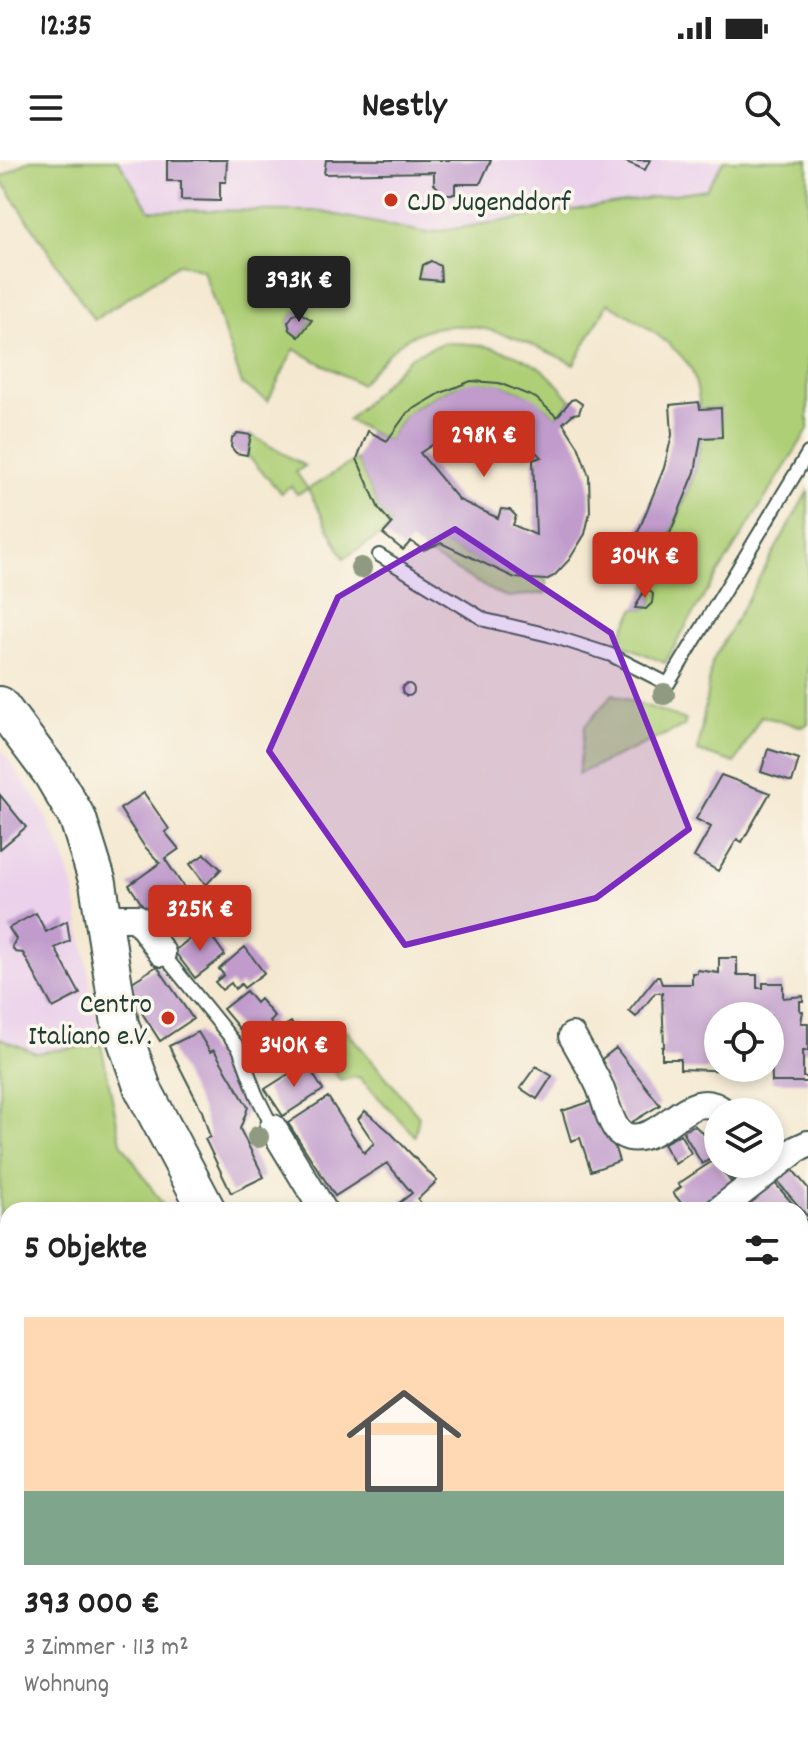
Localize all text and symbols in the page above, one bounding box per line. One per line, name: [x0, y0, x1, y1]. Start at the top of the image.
text: 12:35: [40, 7, 92, 50]
text: Nestly: [361, 82, 447, 134]
icon: menu: [24, 86, 68, 130]
icon: search: [740, 86, 784, 130]
place label: CJD Jugenddorf: [407, 185, 572, 225]
marker: CJD Jugenddorf: [382, 191, 400, 209]
pin: 393K €: [234, 256, 364, 324]
text: 393K €: [265, 263, 333, 300]
pin: 298K €: [419, 411, 549, 479]
text: 298K €: [451, 418, 517, 455]
pin: 304K €: [580, 532, 710, 600]
text: 304K €: [611, 539, 679, 576]
pin: 325K €: [135, 885, 265, 953]
text: 325K €: [166, 892, 234, 929]
place label: Centro Italiano e.V.: [28, 987, 152, 1059]
map controls: [704, 1002, 784, 1178]
button: locate: [704, 1002, 784, 1082]
marker: Centro Italiano e.V.: [159, 1009, 177, 1027]
pin: 340K €: [229, 1021, 359, 1089]
text: 340K €: [260, 1028, 328, 1065]
button: layers: [704, 1098, 784, 1178]
text: 5 Objekte: [24, 1226, 147, 1275]
icon: filters: [740, 1228, 784, 1272]
icon: home: [332, 1369, 476, 1513]
text: 393 000 €: [24, 1581, 160, 1630]
text: 3 Zimmer · 113 m²: [24, 1630, 189, 1667]
text: Wohnung: [24, 1667, 109, 1704]

